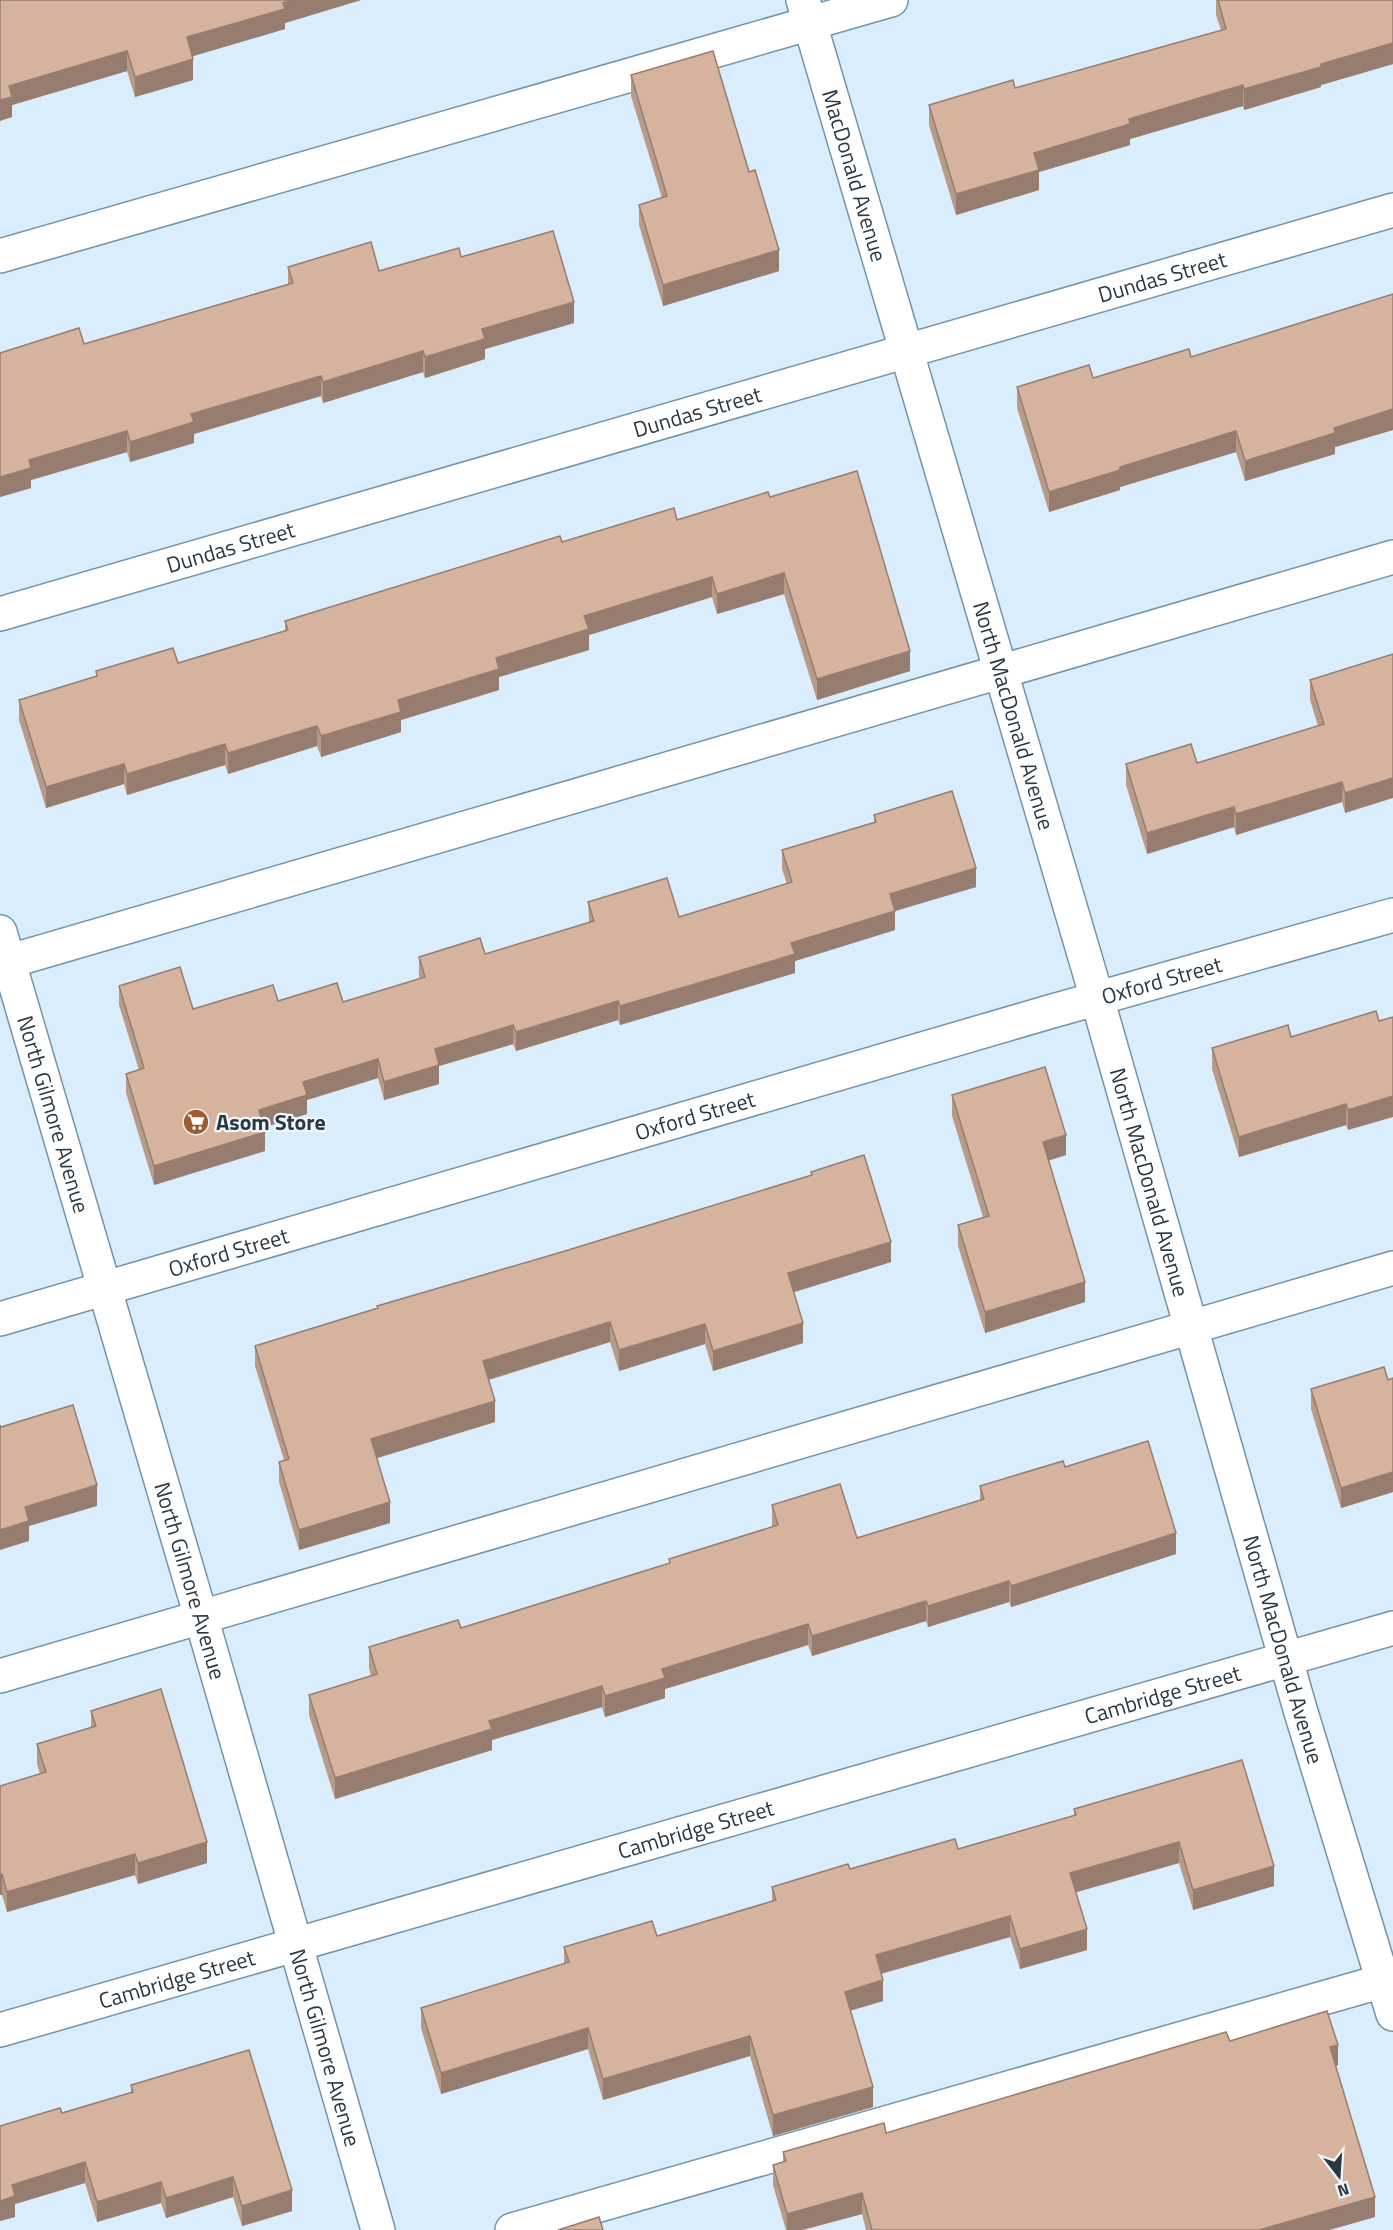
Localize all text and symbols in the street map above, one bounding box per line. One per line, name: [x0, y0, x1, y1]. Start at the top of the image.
street label: MacDonald Avenue: [813, 85, 896, 266]
street label: Dundas Street: [1094, 242, 1231, 312]
street label: Dundas Street: [629, 377, 766, 447]
street label: Dundas Street: [162, 512, 299, 582]
street label: North MacDonald Avenue: [964, 597, 1064, 834]
street label: Oxford Street: [1097, 947, 1226, 1013]
street label: North Gilmore Avenue: [8, 1012, 99, 1217]
street label: North MacDonald Avenue: [1101, 1064, 1198, 1301]
street label: Oxford Street: [631, 1082, 759, 1149]
place label: Asom Store: [216, 1105, 326, 1139]
supermarket icon: Asom Store: [181, 1107, 211, 1137]
street label: Oxford Street: [164, 1218, 293, 1286]
street label: North Gilmore Avenue: [145, 1478, 235, 1683]
street label: North MacDonald Avenue: [1234, 1531, 1333, 1768]
street label: Cambridge Street: [1080, 1656, 1245, 1733]
street label: Cambridge Street: [613, 1791, 778, 1868]
street label: Cambridge Street: [95, 1940, 259, 2018]
street label: North Gilmore Avenue: [281, 1945, 370, 2150]
north arrow: [1309, 2146, 1369, 2206]
text: N: [1335, 2177, 1352, 2203]

